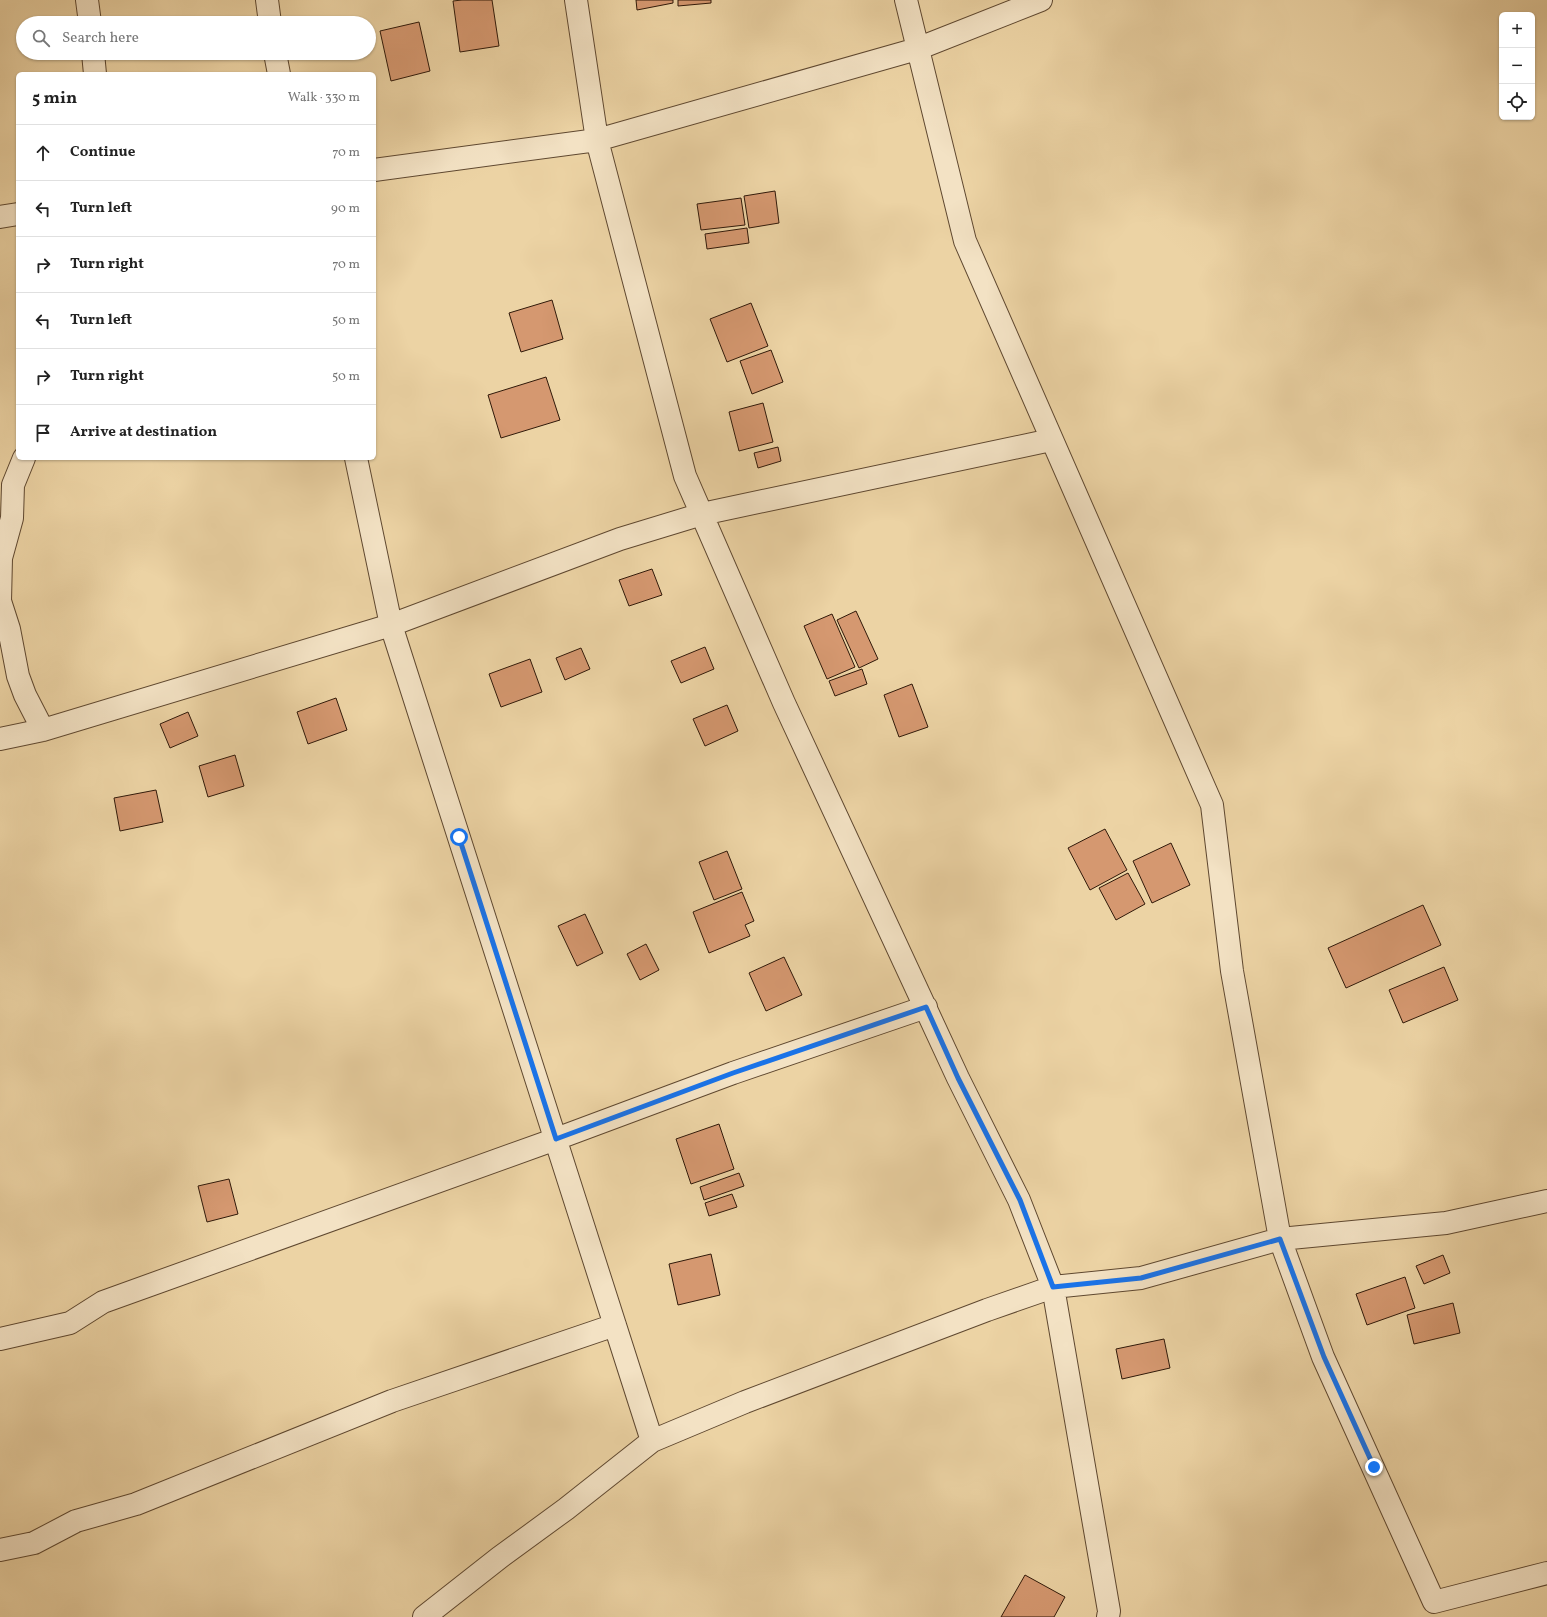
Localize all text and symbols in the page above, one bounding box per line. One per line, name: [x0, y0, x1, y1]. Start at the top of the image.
map controls: [1499, 12, 1535, 120]
button: +: [1499, 12, 1535, 48]
search box: [16, 16, 376, 60]
icon: search: [30, 27, 52, 49]
text: Search here: [62, 28, 139, 49]
button: −: [1499, 48, 1535, 84]
button: locate: [1499, 84, 1535, 120]
text: 5 min: [32, 87, 77, 110]
text: Walk · 330 m: [288, 89, 360, 107]
icon: ahead: [32, 142, 54, 164]
text: Continue: [70, 142, 135, 163]
text: 70 m: [332, 144, 360, 162]
icon: left: [32, 198, 54, 220]
text: Turn left: [70, 198, 132, 219]
text: 90 m: [331, 200, 360, 218]
icon: right: [32, 254, 54, 276]
text: Turn right: [70, 254, 144, 275]
text: 70 m: [332, 256, 360, 274]
icon: left: [32, 310, 54, 332]
text: Turn left: [70, 310, 132, 331]
text: 50 m: [332, 312, 360, 330]
icon: right: [32, 366, 54, 388]
text: Turn right: [70, 366, 144, 387]
text: 50 m: [332, 368, 360, 386]
icon: arrive: [32, 422, 54, 444]
text: Arrive at destination: [70, 422, 217, 443]
route start: [450, 828, 468, 846]
route end: [1365, 1458, 1383, 1476]

